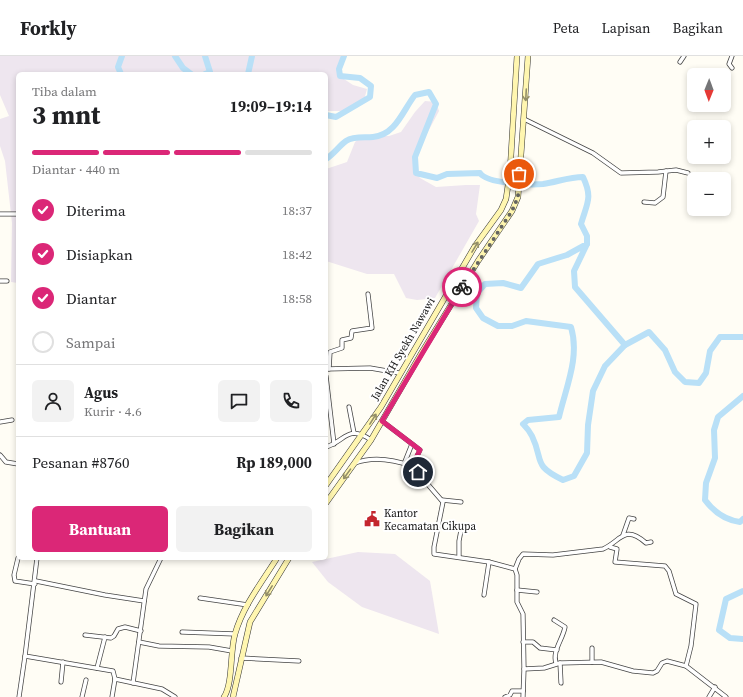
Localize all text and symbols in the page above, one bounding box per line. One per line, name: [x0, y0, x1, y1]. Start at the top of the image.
text: Forkly: [20, 15, 77, 41]
text: Peta: [553, 18, 579, 38]
text: Lapisan: [601, 18, 651, 38]
text: Bagikan: [673, 18, 723, 38]
north arrow: [687, 68, 731, 112]
map controls: [687, 68, 731, 216]
text: Tiba dalam: [32, 83, 97, 100]
one-way arrow: [522, 88, 529, 101]
text: 19:09–19:14: [230, 96, 312, 117]
text: 3 mnt: [32, 97, 100, 133]
button: +: [687, 120, 731, 164]
pin: [502, 157, 536, 191]
text: Diantar · 440 m: [32, 161, 120, 178]
icon: bag: [508, 163, 530, 185]
button: −: [687, 172, 731, 216]
icon: check: [32, 199, 54, 221]
text: Diterima: [66, 200, 126, 221]
text: 18:37: [282, 202, 312, 219]
one-way arrow: [471, 241, 479, 253]
icon: check: [32, 243, 54, 265]
text: Disiapkan: [66, 244, 133, 265]
text: 18:42: [282, 246, 312, 263]
courier: [442, 267, 482, 307]
icon: bike: [451, 276, 473, 298]
icon: check: [32, 287, 54, 309]
text: Diantar: [66, 288, 116, 309]
text: 18:58: [282, 290, 312, 307]
street label: Jalan KH Syekh Nawawi: [367, 295, 439, 404]
text: Sampai: [66, 332, 115, 353]
button: person: [32, 380, 74, 422]
button: chat: [218, 380, 260, 422]
button: phone: [270, 380, 312, 422]
text: Agus: [84, 382, 118, 403]
text: Kurir · 4.6: [84, 403, 142, 420]
one-way arrow: [369, 414, 377, 425]
text: Pesanan #8760: [32, 452, 129, 473]
text: Rp 189,000: [236, 452, 312, 473]
pin: [401, 455, 435, 489]
icon: home: [407, 461, 429, 483]
one-way arrow: [343, 468, 351, 479]
button: Bantuan: [32, 506, 168, 552]
button: Bagikan: [176, 506, 312, 552]
place label: Kantor Kecamatan Cikupa: [384, 506, 476, 534]
public building icon: Kantor Kecamatan Cikupa: [363, 510, 381, 528]
one-way arrow: [264, 585, 272, 597]

